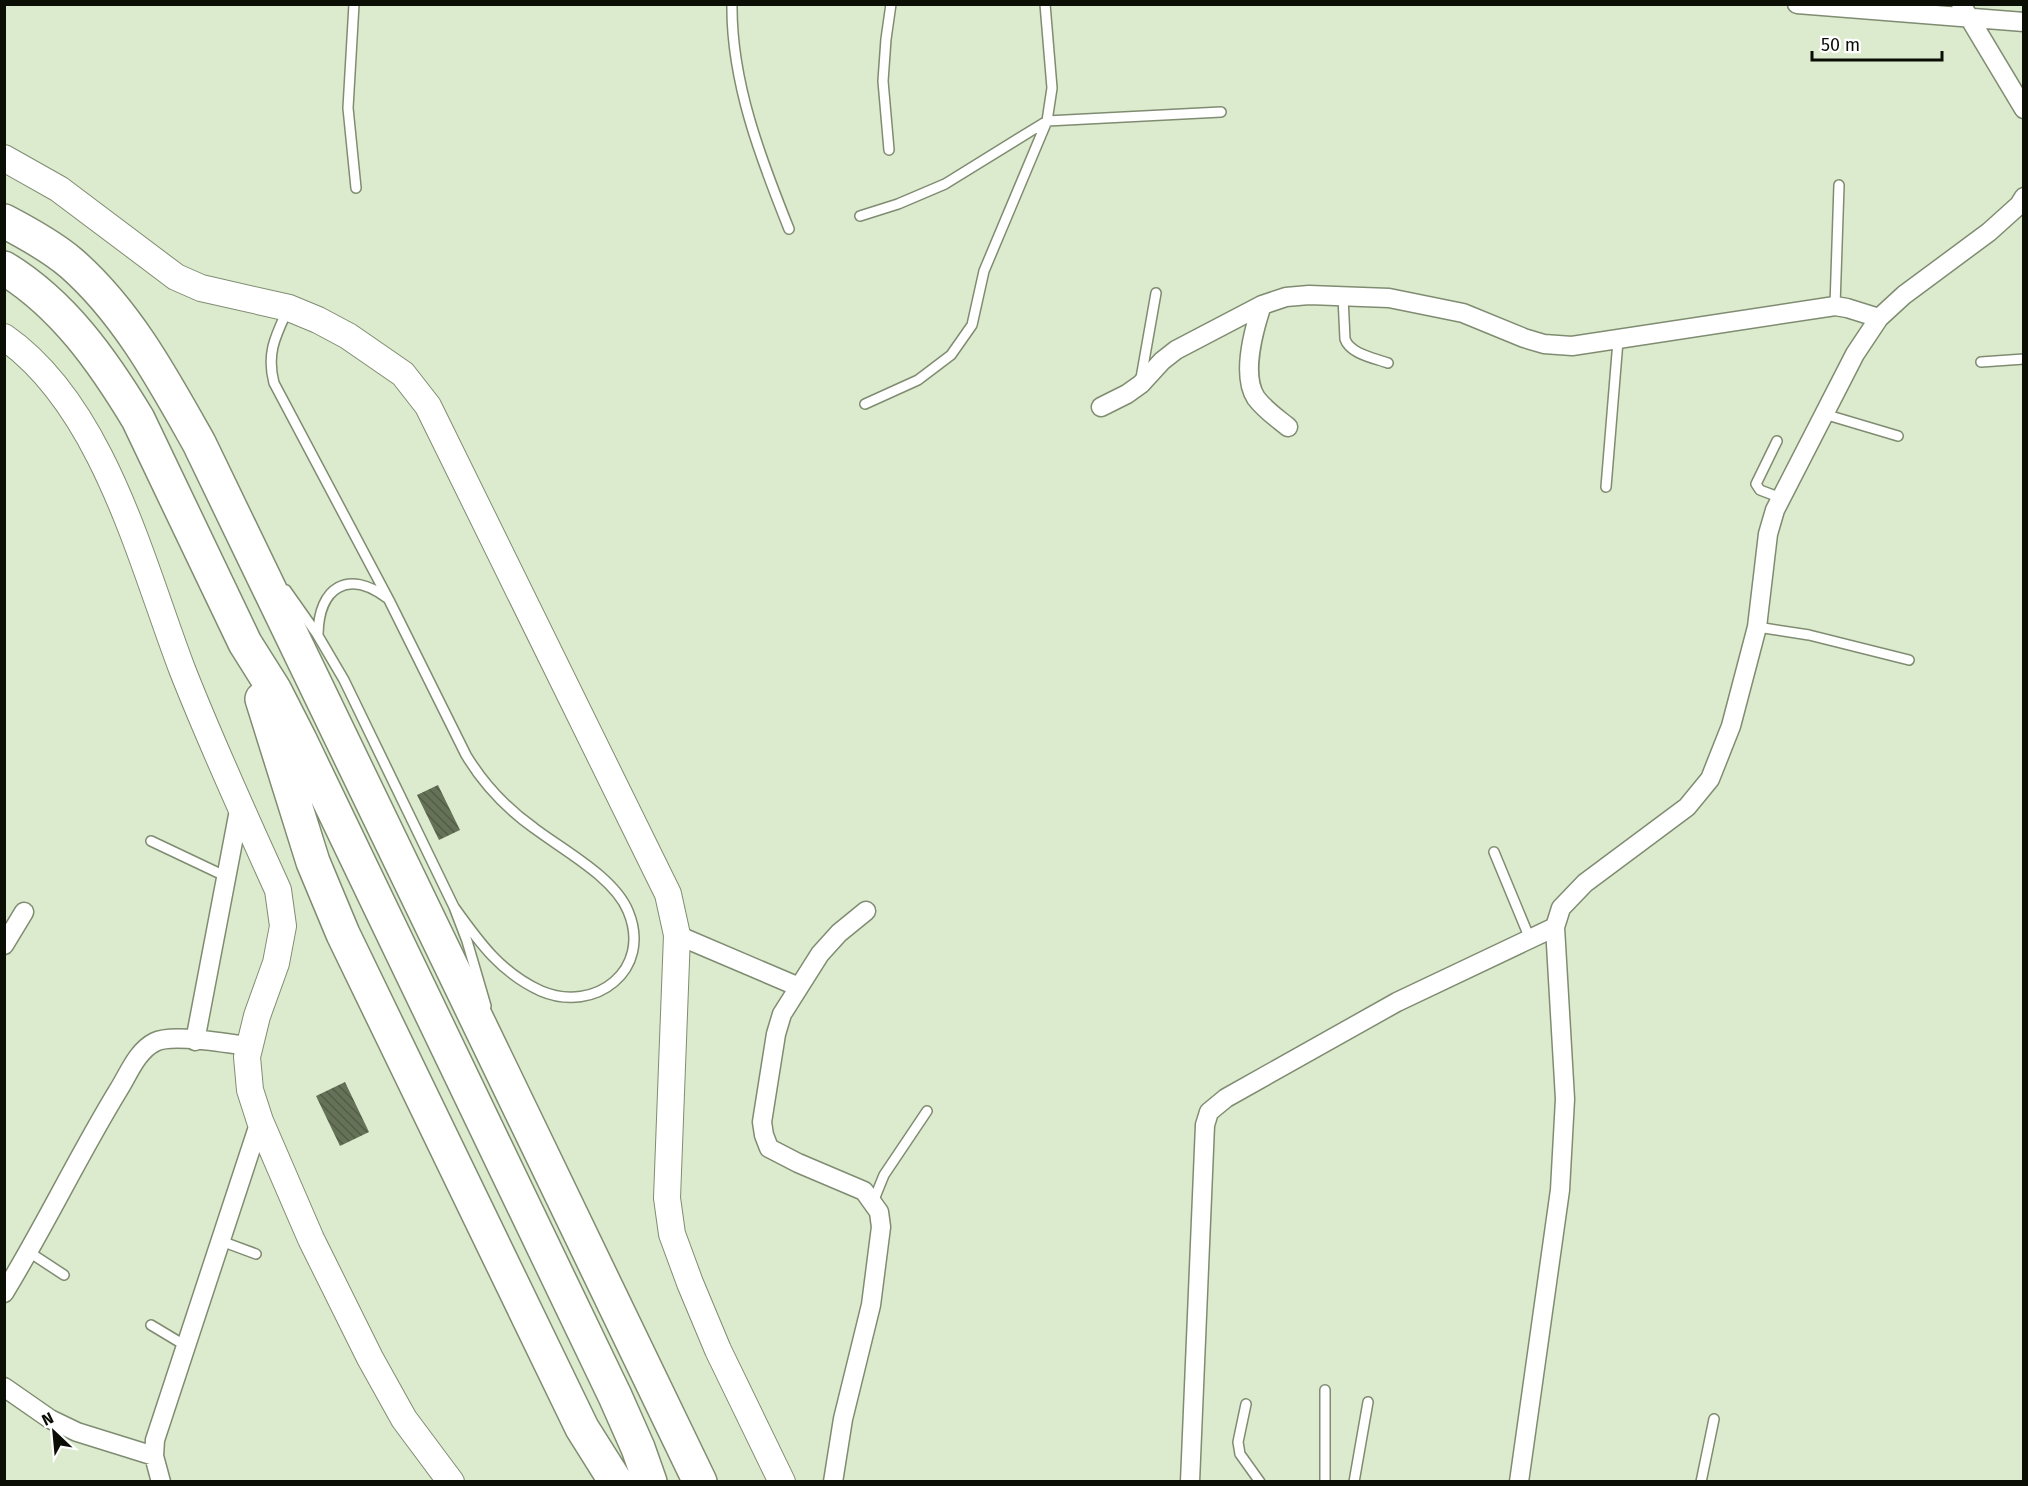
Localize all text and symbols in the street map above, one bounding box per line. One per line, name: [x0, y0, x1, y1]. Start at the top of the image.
scale bar: [1812, 24, 1942, 62]
text: 50 m: [1821, 34, 1860, 56]
north arrow: [24, 1402, 84, 1462]
text: N: [39, 1408, 57, 1430]

